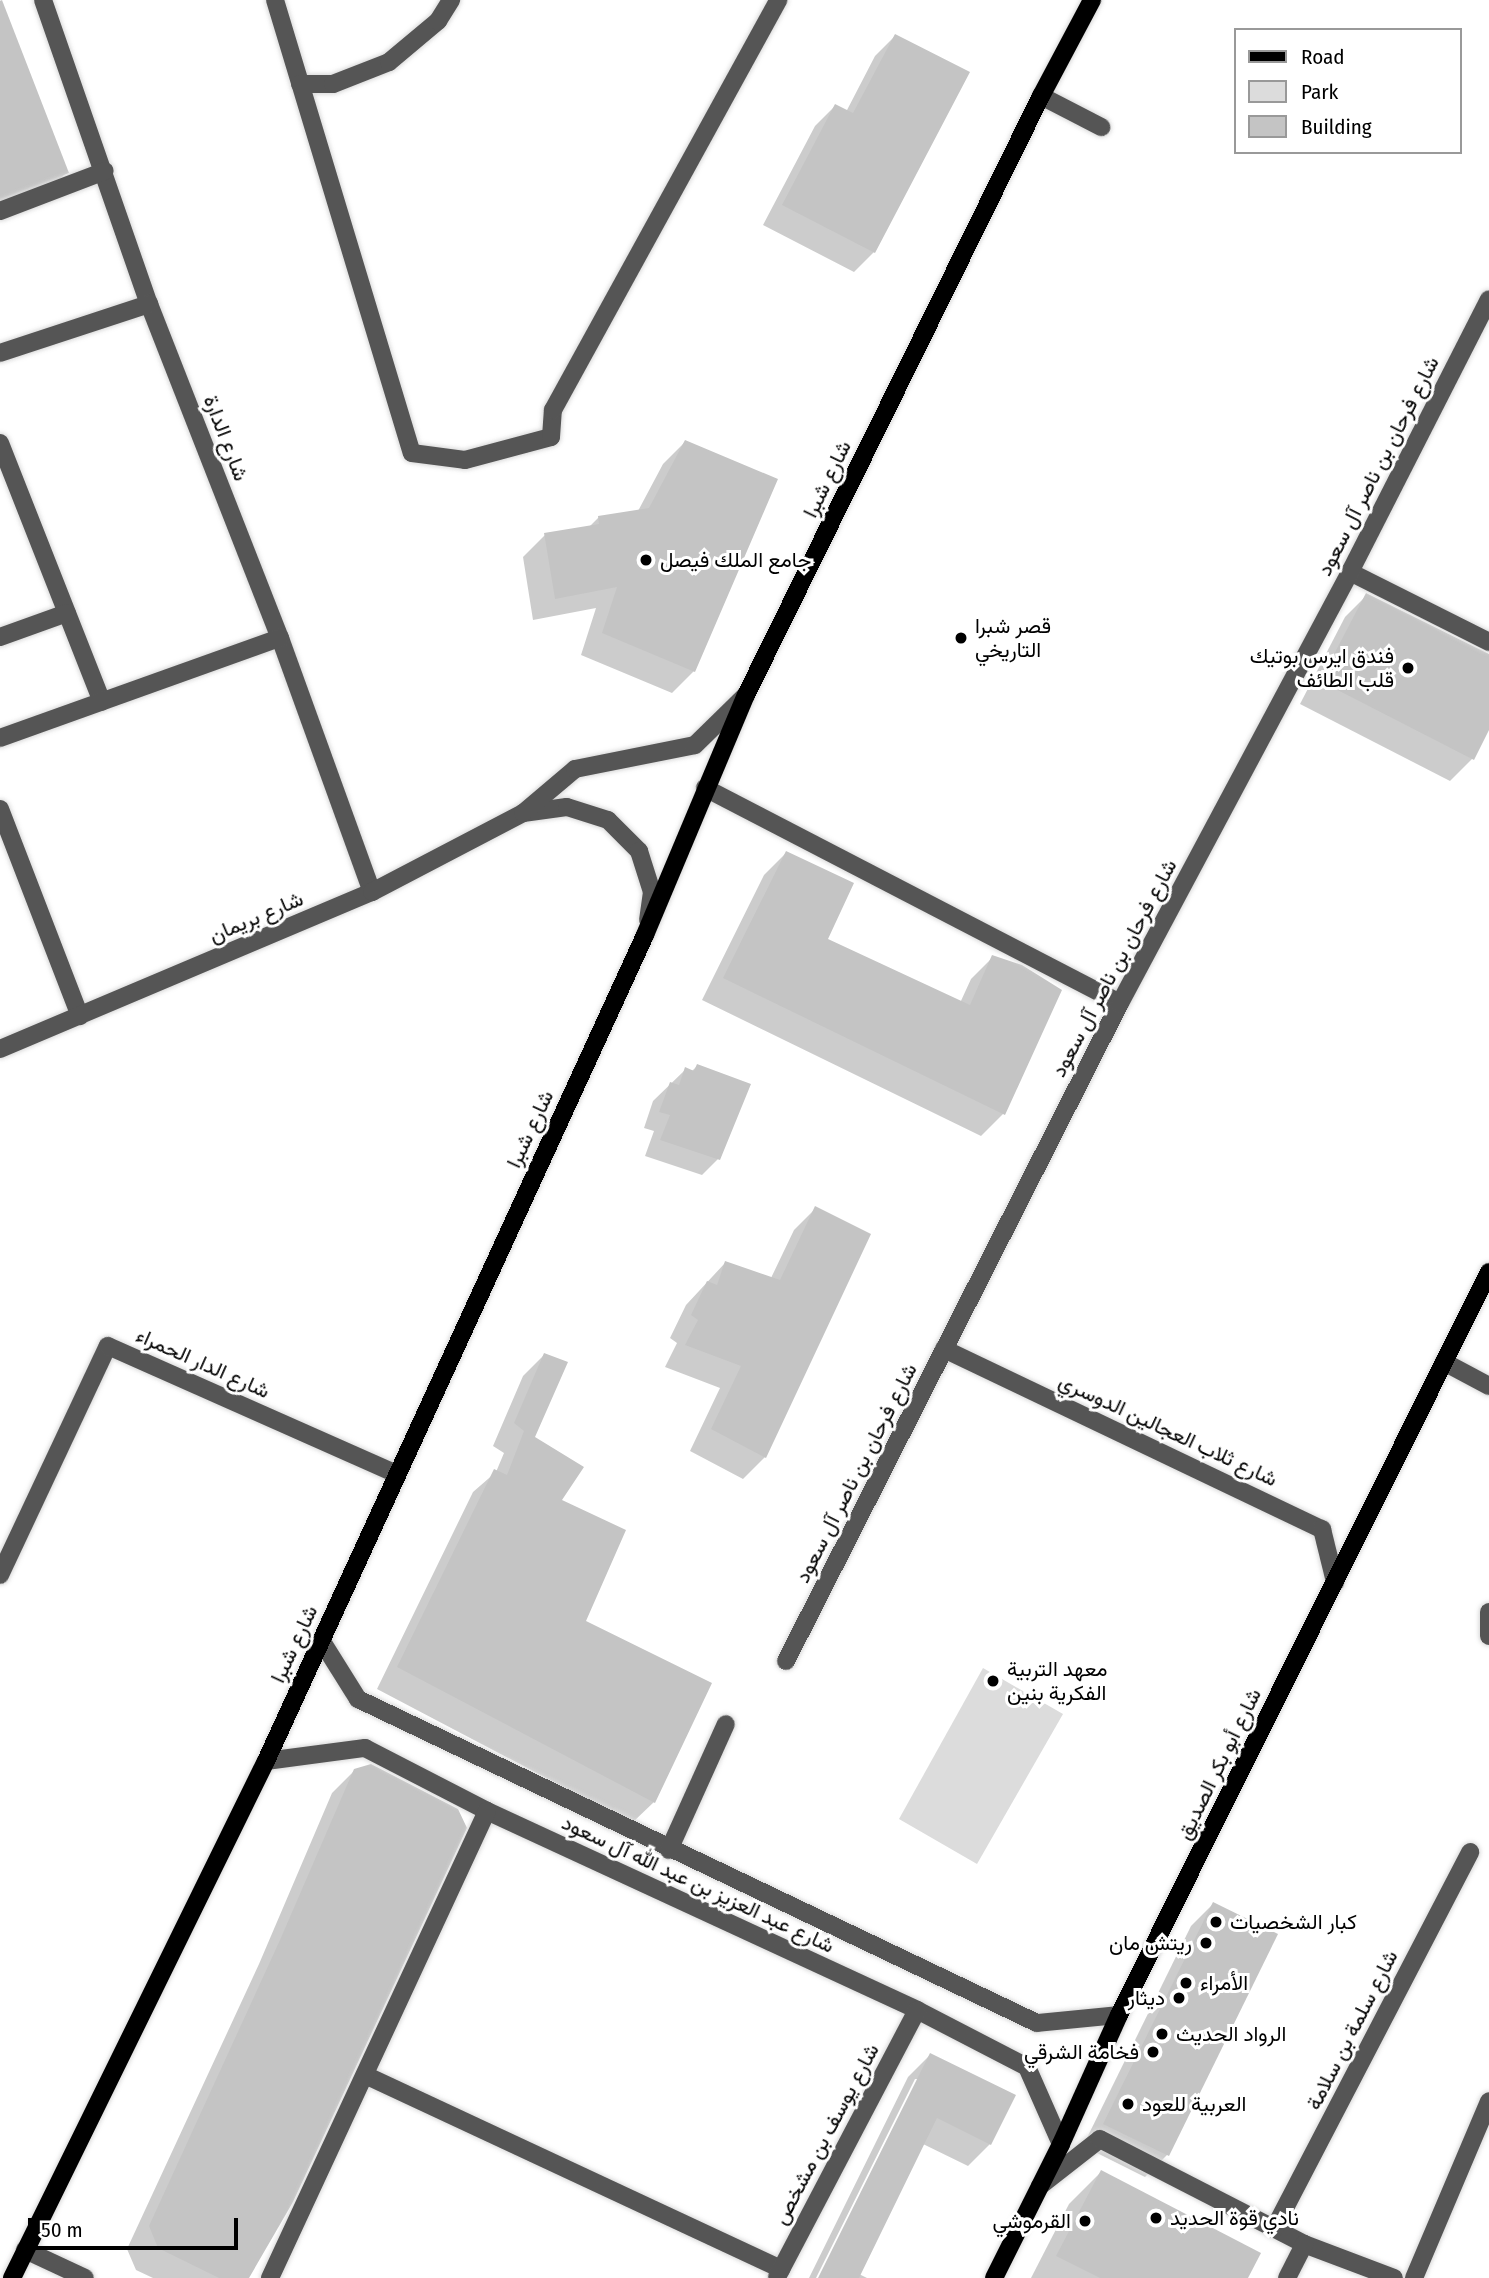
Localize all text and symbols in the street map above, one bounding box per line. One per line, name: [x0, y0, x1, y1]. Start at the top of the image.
legend: [1234, 28, 1461, 154]
text: Road: [1301, 44, 1345, 70]
text: Park: [1301, 79, 1338, 105]
text: Building: [1301, 114, 1372, 140]
street label: شارع فرحان بن ناصر آل سعود: [1312, 352, 1444, 580]
street label: شارع الدارة: [198, 392, 254, 484]
street label: شارع شبرا: [798, 436, 856, 522]
place label: جامع الملك فيصل: [660, 547, 811, 573]
marker: جامع الملك فيصل: [638, 552, 654, 568]
place label: قصر شبرا التاريخي: [975, 613, 1051, 663]
marker: قصر شبرا التاريخي: [953, 630, 969, 646]
place label: فندق ايرس بوتيك قلب الطائف: [1250, 643, 1394, 693]
marker: فندق ايرس بوتيك قلب الطائف: [1400, 660, 1416, 676]
street label: شارع فرحان بن ناصر آل سعود: [1046, 855, 1182, 1081]
street label: شارع بريمان: [205, 886, 307, 948]
street label: شارع شبرا: [501, 1086, 559, 1172]
street label: شارع الدار الحمراء: [132, 1322, 274, 1404]
street label: شارع فرحان بن ناصر آل سعود: [790, 1359, 922, 1587]
street label: شارع ثلاب العجالين الدوسري: [1055, 1368, 1281, 1492]
street label: شارع شبرا: [265, 1601, 323, 1687]
place label: معهد التربية الفكرية بنين: [1007, 1656, 1108, 1706]
marker: معهد التربية الفكرية بنين: [985, 1673, 1001, 1689]
street label: شارع أبو بكر الصديق: [1171, 1684, 1267, 1844]
street label: شارع عبد العزيز بن عبد الله آل سعود: [558, 1810, 838, 1958]
place label: كبار الشخصيات: [1230, 1909, 1357, 1935]
marker: كبار الشخصيات: [1208, 1914, 1224, 1930]
place label: ريتش مان: [1109, 1930, 1192, 1956]
marker: ريتش مان: [1198, 1935, 1214, 1951]
street label: شارع سلمة بن سلامة: [1301, 1946, 1403, 2114]
place label: الأمراء: [1200, 1970, 1248, 1996]
marker: الأمراء: [1178, 1975, 1194, 1991]
place label: ديثار: [1128, 1985, 1165, 2011]
marker: ديثار: [1171, 1990, 1187, 2006]
place label: الرواد الحديث: [1176, 2021, 1286, 2047]
marker: الرواد الحديث: [1154, 2026, 1170, 2042]
street label: شارع يوسف بن مشخص: [768, 2039, 884, 2229]
place label: فخامة الشرقي: [1024, 2039, 1139, 2065]
marker: فخامة الشرقي: [1145, 2044, 1161, 2060]
place label: العربية للعود: [1142, 2091, 1246, 2117]
marker: العربية للعود: [1120, 2096, 1136, 2112]
scale bar: [32, 2204, 242, 2248]
place label: نادي قوة الحديد: [1170, 2205, 1299, 2231]
place label: القرموشي: [992, 2208, 1071, 2234]
marker: نادي قوة الحديد: [1148, 2210, 1164, 2226]
marker: القرموشي: [1077, 2213, 1093, 2229]
text: 50 m: [41, 2217, 83, 2243]

